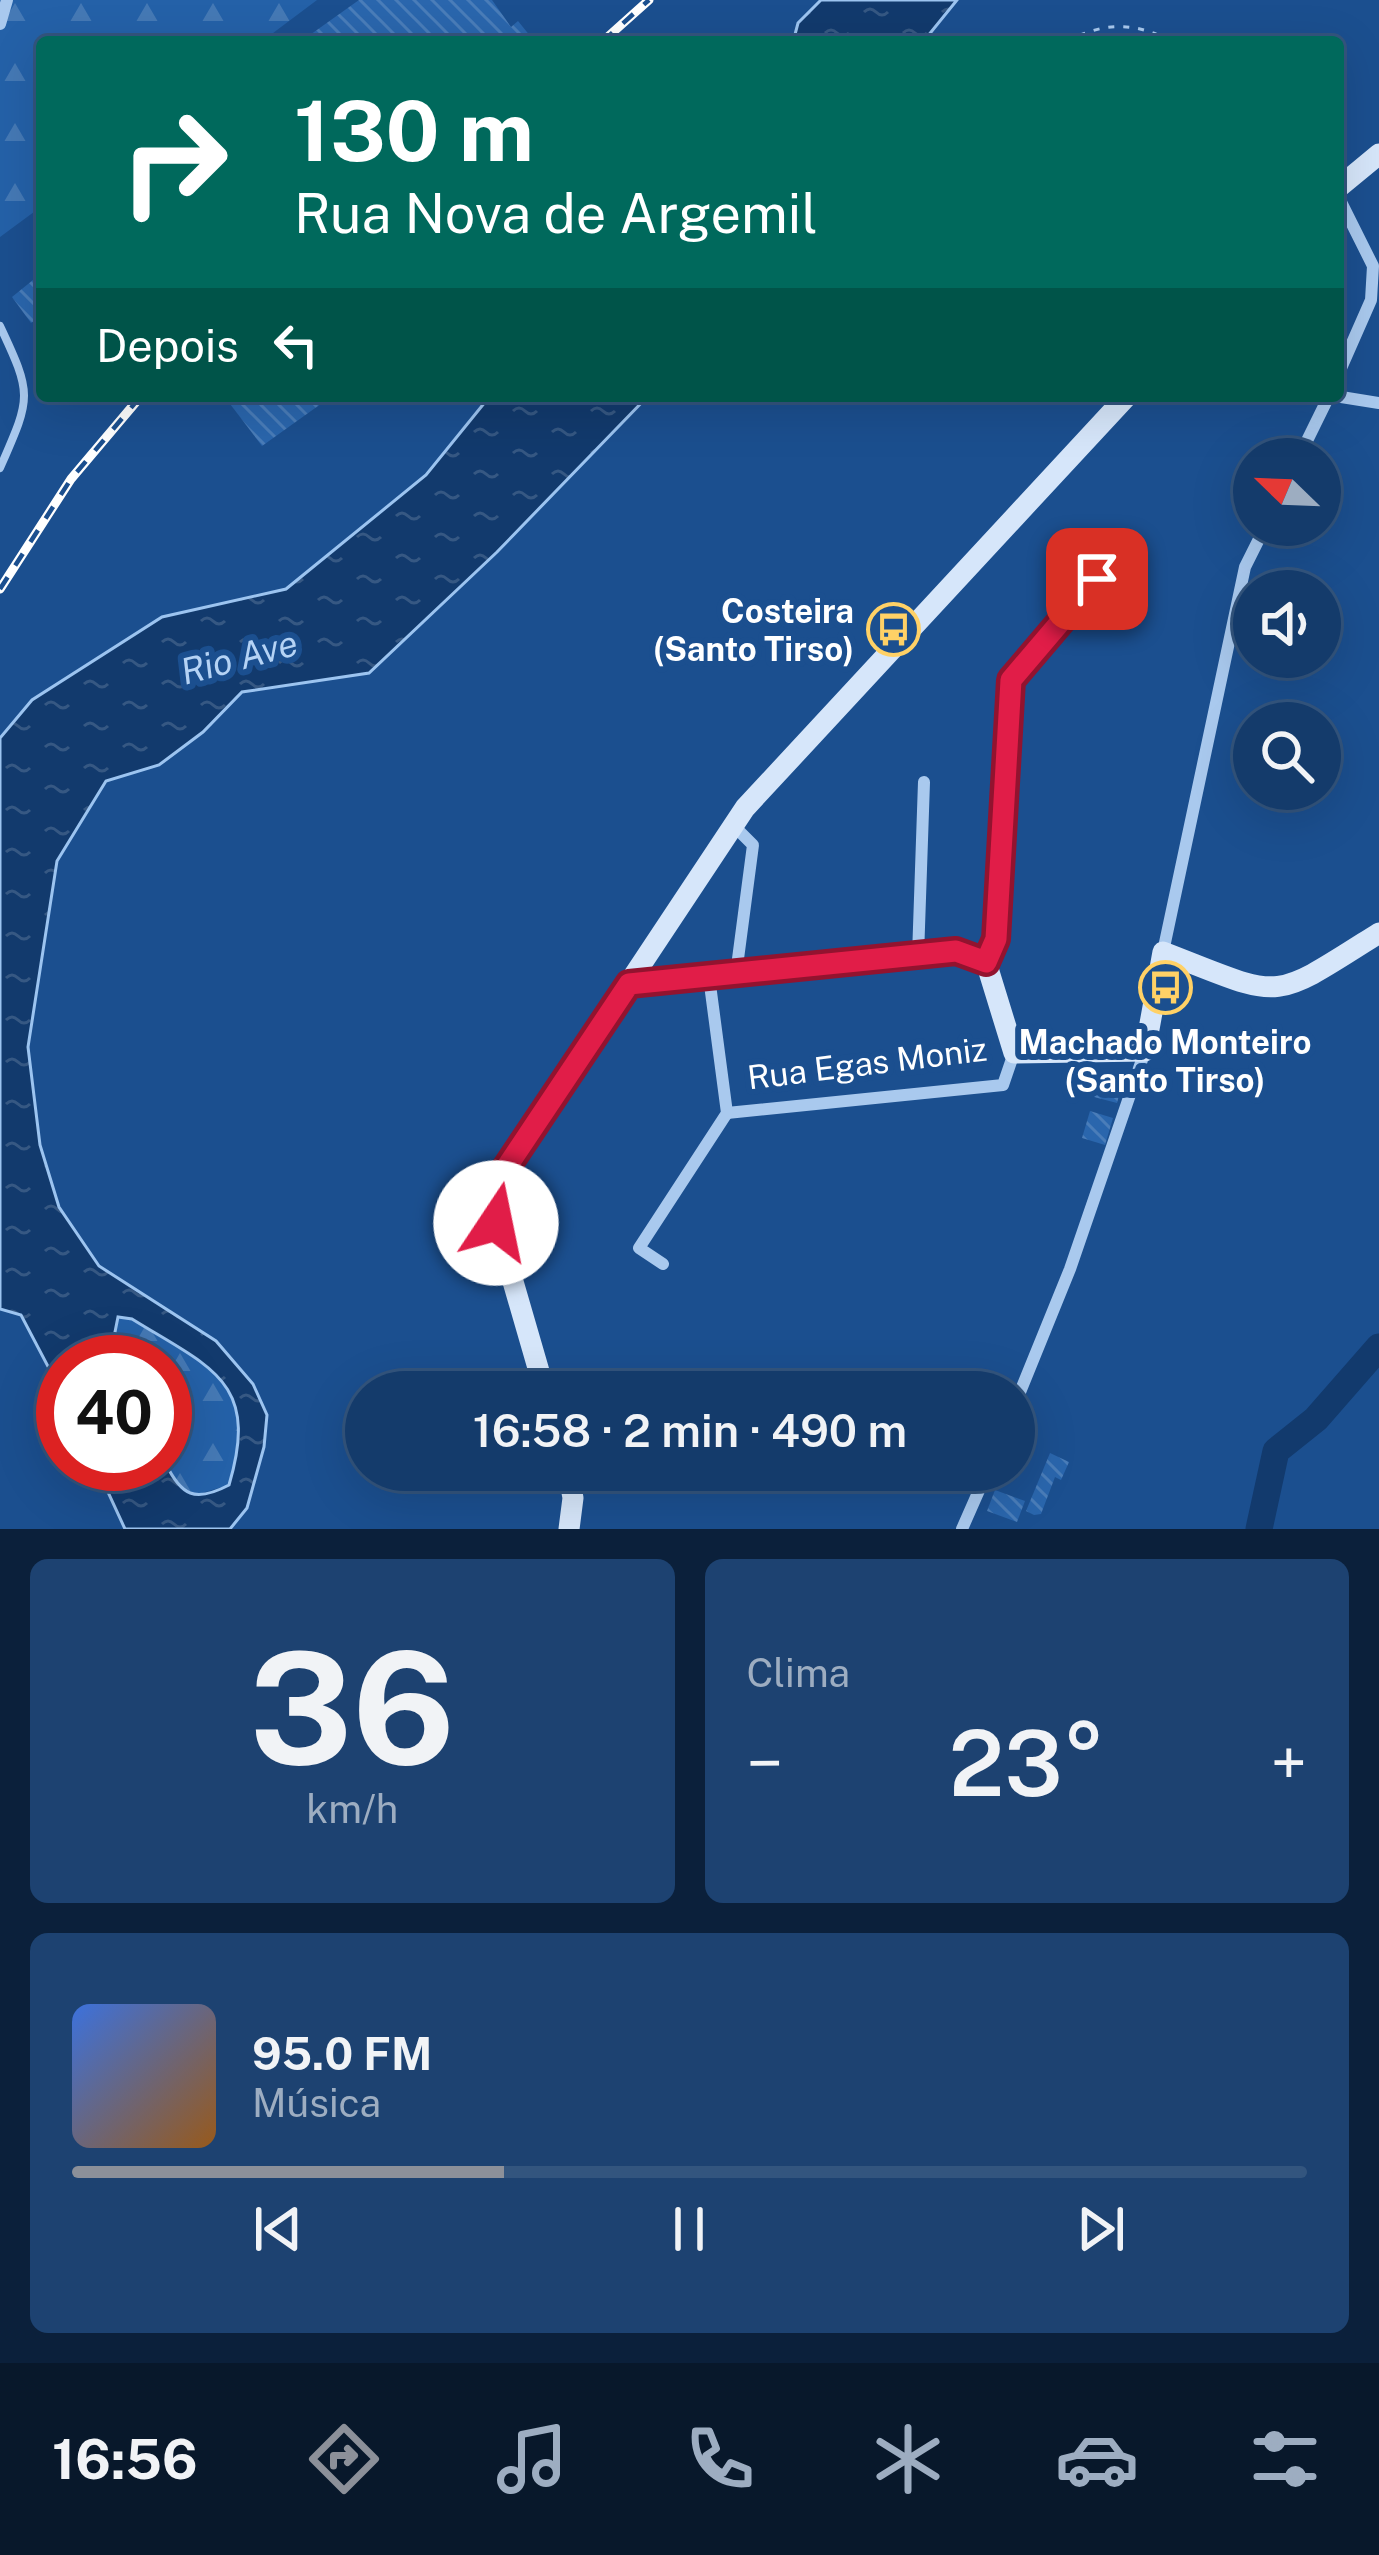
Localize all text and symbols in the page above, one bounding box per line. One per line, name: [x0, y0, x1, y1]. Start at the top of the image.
text: 130 m: [294, 81, 534, 180]
icon: right: [96, 84, 252, 240]
text: Rua Nova de Argemil: [294, 182, 818, 245]
icon: left: [263, 312, 329, 378]
text: Depois: [96, 319, 239, 372]
north arrow: [1233, 438, 1341, 546]
map controls: [1233, 438, 1341, 810]
pin: [1046, 528, 1148, 630]
icon: arrive: [1064, 546, 1130, 612]
button: sound: [1233, 570, 1341, 678]
place label: Costeira (Santo Tirso): [653, 592, 854, 668]
bus stop icon: Costeira (Santo Tirso): [865, 602, 921, 658]
water label: Rio Ave: [176, 621, 302, 693]
button: search: [1233, 702, 1341, 810]
bus stop icon: Machado Monteiro (Santo Tirso): [1137, 960, 1193, 1016]
place label: Machado Monteiro (Santo Tirso): [1019, 1023, 1311, 1099]
street label: Rua Egas Moniz: [745, 1029, 989, 1097]
position arrow: [433, 1160, 559, 1286]
speed limit sign: 40: [36, 1335, 192, 1491]
text: 16:58 · 2 min · 490 m: [473, 1404, 907, 1457]
text: 36: [249, 1616, 455, 1799]
text: Clima: [747, 1650, 850, 1696]
text: 23°: [949, 1710, 1105, 1816]
text: −: [747, 1724, 783, 1802]
text: +: [1270, 1724, 1307, 1802]
text: km/h: [306, 1786, 398, 1832]
text: 95.0 FM: [252, 2027, 432, 2080]
text: Música: [252, 2080, 381, 2126]
icon: previous: [245, 2196, 311, 2262]
icon: pause: [656, 2196, 722, 2262]
icon: next: [1068, 2196, 1134, 2262]
icon: directions: [302, 2417, 386, 2501]
icon: music: [490, 2417, 574, 2501]
icon: phone: [678, 2417, 762, 2501]
icon: climate: [866, 2417, 950, 2501]
icon: car: [1055, 2417, 1139, 2501]
icon: filters: [1243, 2417, 1327, 2501]
text: 16:56: [52, 2428, 198, 2491]

